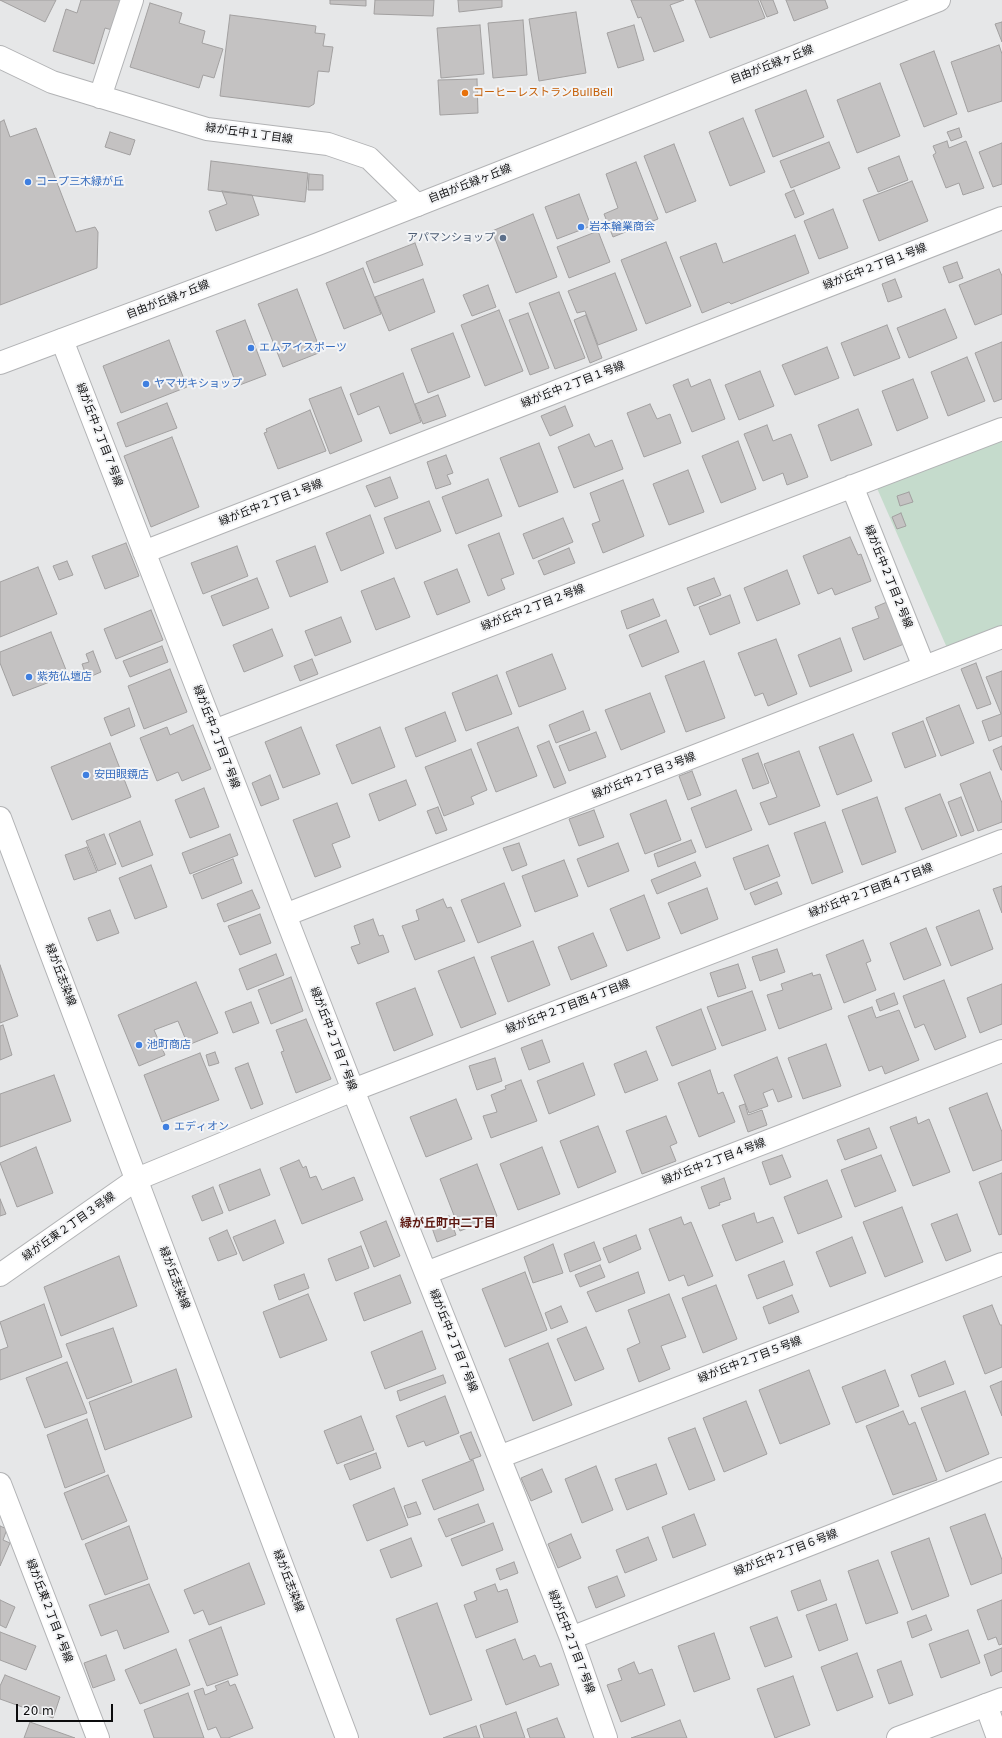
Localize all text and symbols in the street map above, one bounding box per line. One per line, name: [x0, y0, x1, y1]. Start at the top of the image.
street label: 自由が丘緑ヶ丘線: [729, 43, 815, 87]
place label: コーヒーレストランBullBell: [473, 86, 613, 100]
marker: コーヒーレストランBullBell: [460, 88, 470, 98]
street label: 緑が丘中１丁目線: [205, 121, 293, 147]
street label: 自由が丘緑ヶ丘線: [427, 162, 513, 206]
place label: コープ三木緑が丘: [36, 175, 124, 189]
marker: コープ三木緑が丘: [23, 177, 33, 187]
place label: 岩本輪業商会: [589, 220, 655, 234]
marker: 岩本輪業商会: [576, 222, 586, 232]
place label: アパマンショップ: [407, 231, 495, 245]
marker: アパマンショップ: [498, 233, 508, 243]
street label: 緑が丘中２丁目１号線: [821, 241, 929, 293]
street label: 自由が丘緑ヶ丘線: [125, 278, 211, 322]
place label: エムアイスポーツ: [259, 341, 347, 355]
marker: エムアイスポーツ: [246, 343, 256, 353]
street label: 緑が丘中２丁目１号線: [519, 359, 627, 411]
place label: ヤマザキショップ: [154, 377, 242, 391]
marker: ヤマザキショップ: [141, 379, 151, 389]
street label: 緑が丘中２丁目７号線: [73, 381, 125, 489]
street label: 緑が丘中２丁目１号線: [217, 477, 325, 529]
street label: 緑が丘中２丁目２号線: [861, 524, 915, 630]
street label: 緑が丘中２丁目２号線: [479, 582, 587, 634]
place label: 紫苑仏壇店: [37, 670, 92, 684]
marker: 紫苑仏壇店: [24, 672, 34, 682]
street label: 緑が丘中２丁目７号線: [190, 683, 242, 791]
street label: 緑が丘中２丁目３号線: [590, 750, 698, 802]
place label: 安田眼鏡店: [94, 768, 149, 782]
marker: 安田眼鏡店: [81, 770, 91, 780]
street label: 緑が丘中２丁目西４丁目線: [807, 861, 935, 921]
street label: 緑が丘志染線: [42, 942, 78, 1008]
street label: 緑が丘中２丁目西４丁目線: [504, 977, 632, 1037]
street label: 緑が丘中２丁目７号線: [307, 985, 359, 1093]
place label: 池町商店: [147, 1038, 191, 1052]
marker: 池町商店: [134, 1040, 144, 1050]
place label: エディオン: [174, 1120, 229, 1134]
marker: エディオン: [161, 1122, 171, 1132]
street label: 緑が丘中２丁目４号線: [660, 1136, 768, 1188]
street label: 緑が丘東２丁目３号線: [20, 1190, 118, 1264]
district label: 緑が丘町中二丁目: [400, 1217, 496, 1231]
street label: 緑が丘志染線: [156, 1245, 192, 1311]
street label: 緑が丘中２丁目７号線: [426, 1288, 480, 1394]
street label: 緑が丘中２丁目５号線: [696, 1334, 804, 1386]
street label: 緑が丘中２丁目６号線: [732, 1527, 840, 1579]
street label: 緑が丘志染線: [270, 1548, 306, 1614]
street label: 緑が丘東２丁目４号線: [23, 1557, 75, 1665]
street label: 緑が丘中２丁目７号線: [545, 1588, 597, 1696]
scale bar: [18, 1696, 115, 1722]
text: 20 m: [23, 1704, 54, 1718]

